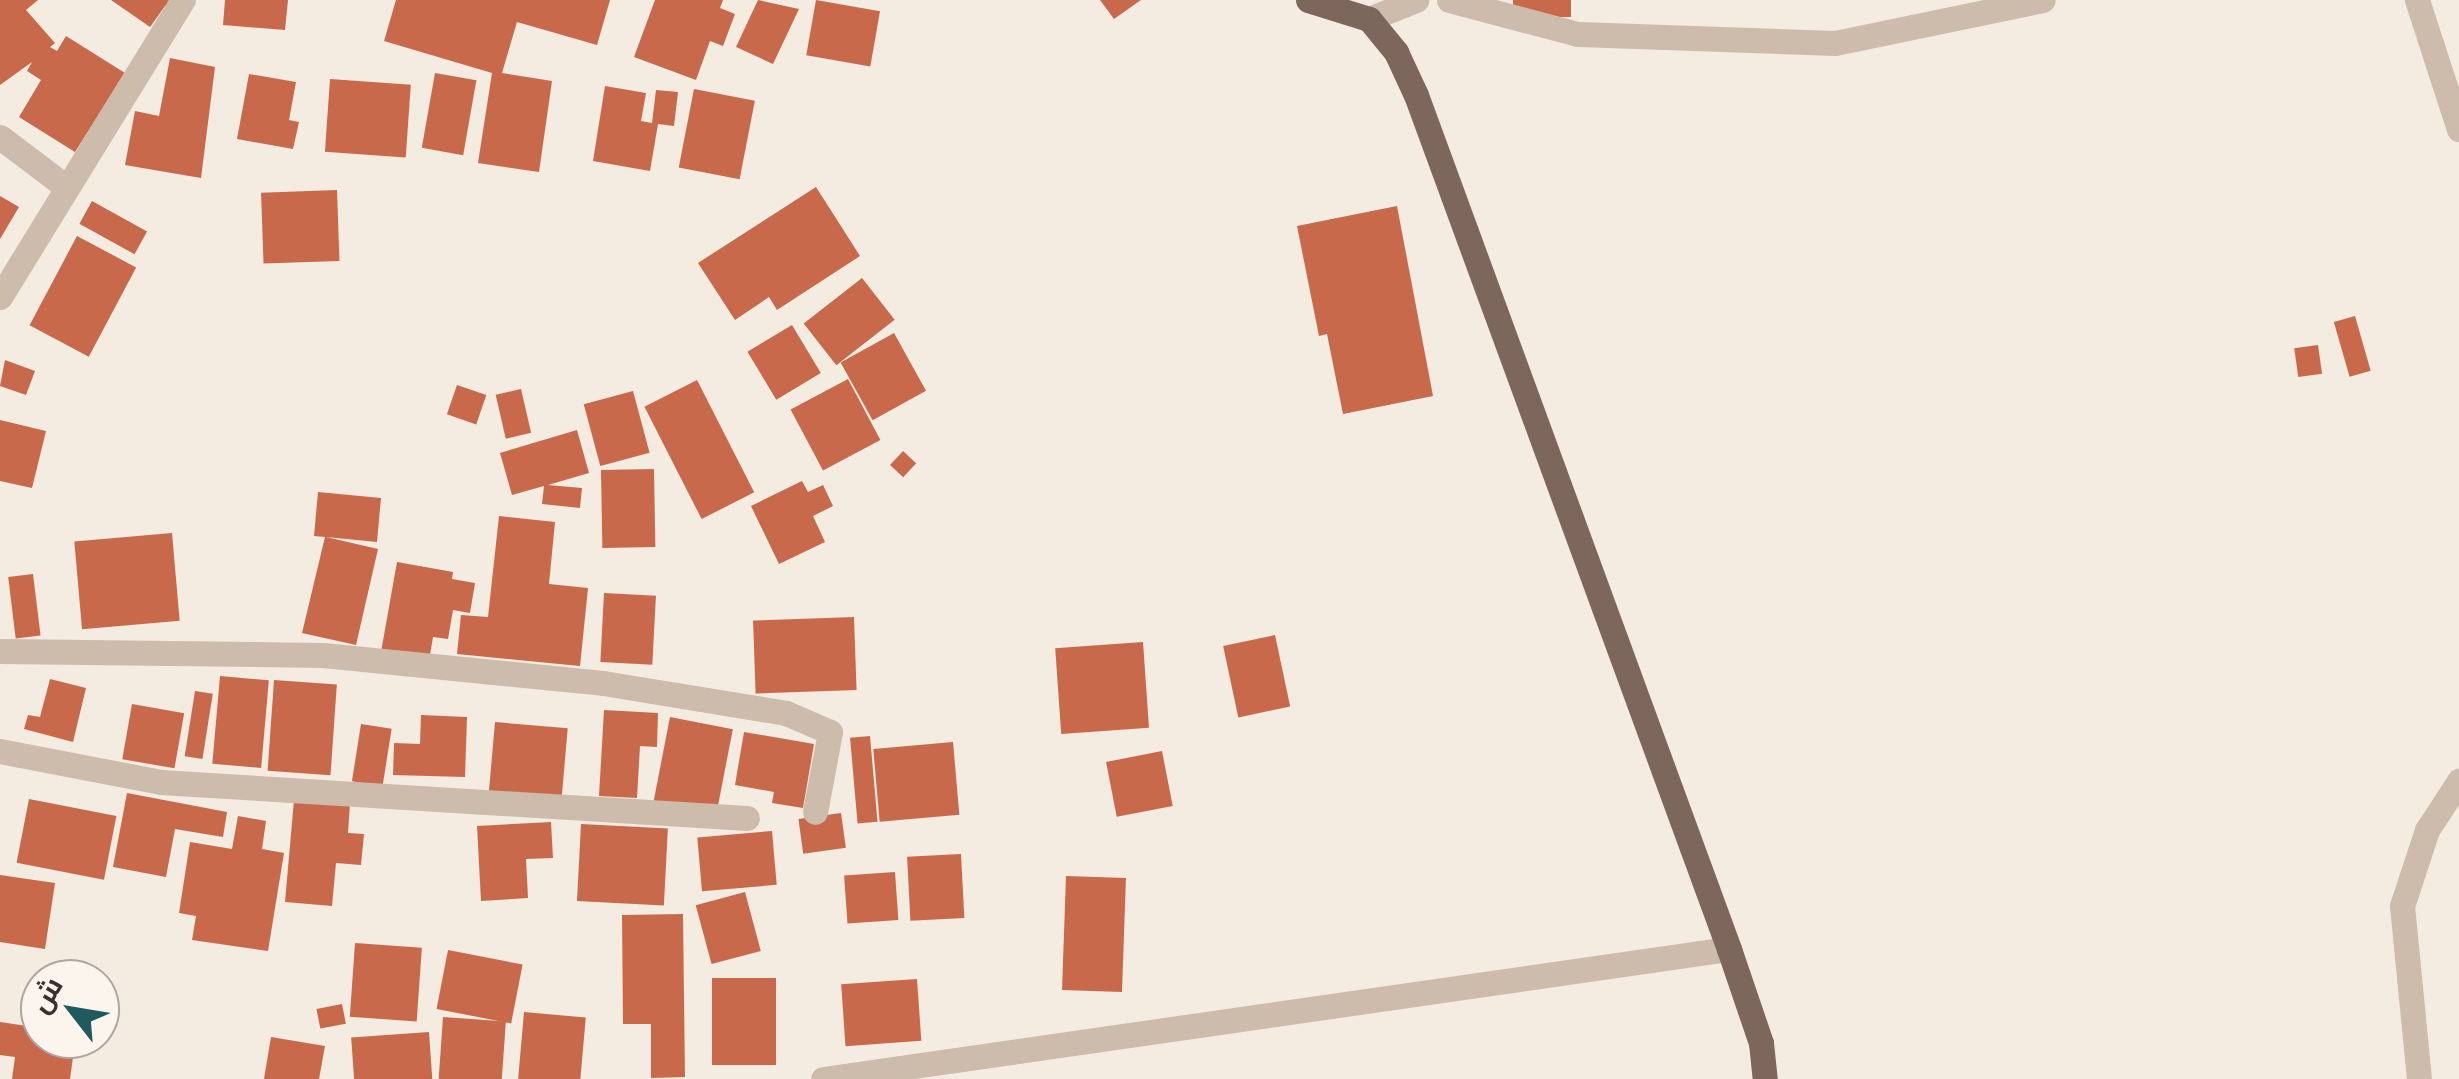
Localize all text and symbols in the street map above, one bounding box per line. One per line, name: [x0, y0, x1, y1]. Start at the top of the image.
north arrow: [20, 959, 120, 1059]
text: ش: [22, 970, 69, 1018]

